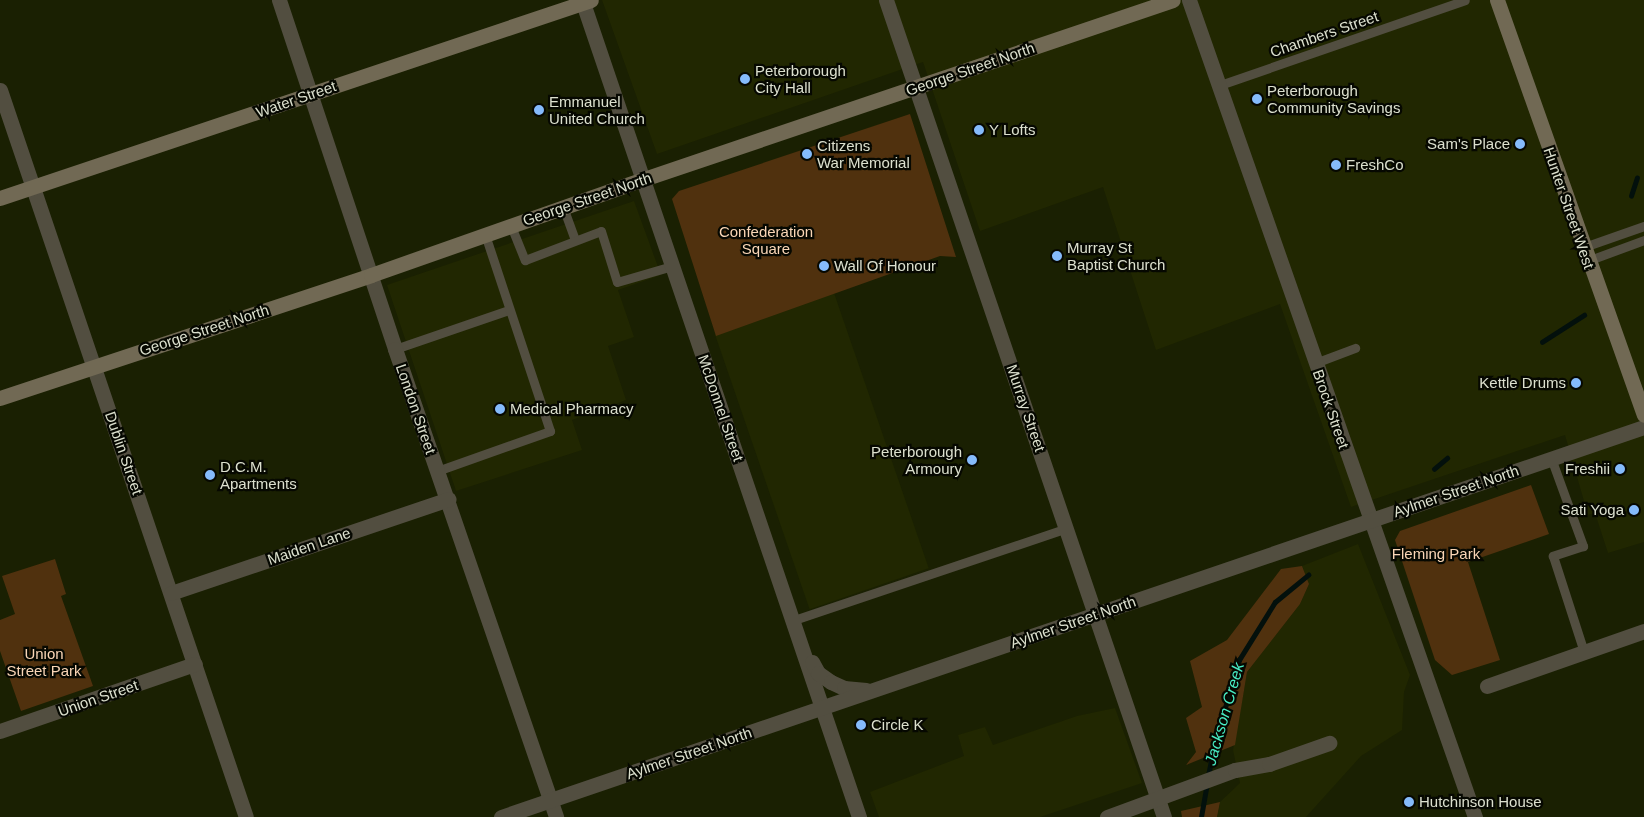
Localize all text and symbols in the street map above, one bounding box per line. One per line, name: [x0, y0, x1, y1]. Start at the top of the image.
street label: Chambers Street: [1267, 7, 1381, 61]
street label: George Street North: [903, 39, 1037, 99]
place label: Peterborough City Hall: [755, 61, 846, 96]
marker: Peterborough City Hall: [739, 73, 751, 85]
street label: Water Street: [254, 77, 338, 121]
place label: Peterborough Community Savings: [1267, 81, 1400, 116]
place label: Emmanuel United Church: [549, 92, 645, 127]
marker: Peterborough Community Savings: [1251, 93, 1263, 105]
marker: Emmanuel United Church: [533, 104, 545, 116]
place label: Y Lofts: [989, 121, 1036, 139]
marker: Y Lofts: [973, 124, 985, 136]
place label: Sam's Place: [1427, 135, 1510, 153]
place label: Citizens War Memorial: [817, 136, 910, 171]
marker: Sam's Place: [1514, 138, 1526, 150]
street label: Hunter Street West: [1540, 145, 1598, 271]
marker: Citizens War Memorial: [801, 148, 813, 160]
place label: FreshCo: [1346, 156, 1404, 174]
marker: FreshCo: [1330, 159, 1342, 171]
street label: George Street North: [520, 169, 654, 229]
park label: Confederation Square: [719, 222, 813, 257]
place label: Murray St Baptist Church: [1067, 238, 1165, 273]
marker: Murray St Baptist Church: [1051, 250, 1063, 262]
place label: Wall Of Honour: [834, 257, 936, 275]
marker: Wall Of Honour: [818, 260, 830, 272]
street label: George Street North: [137, 301, 271, 359]
street label: McDonnel Street: [694, 352, 748, 464]
street label: London Street: [392, 362, 440, 456]
street label: Murray Street: [1003, 362, 1049, 454]
street label: Brock Street: [1309, 367, 1353, 451]
place label: Kettle Drums: [1479, 374, 1566, 392]
marker: Kettle Drums: [1570, 377, 1582, 389]
place label: Medical Pharmacy: [510, 400, 633, 418]
marker: Medical Pharmacy: [494, 403, 506, 415]
street label: Dublin Street: [101, 409, 147, 497]
place label: Peterborough Armoury: [871, 442, 962, 477]
marker: Peterborough Armoury: [966, 454, 978, 466]
place label: D.C.M. Apartments: [220, 457, 297, 492]
place label: Freshii: [1565, 460, 1610, 478]
street label: Aylmer Street North: [1391, 461, 1521, 521]
marker: Freshii: [1614, 463, 1626, 475]
marker: D.C.M. Apartments: [204, 469, 216, 481]
place label: Sati Yoga: [1560, 501, 1624, 519]
marker: Sati Yoga: [1628, 504, 1640, 516]
street label: Maiden Lane: [265, 523, 353, 569]
park label: Fleming Park: [1392, 545, 1480, 563]
street label: Aylmer Street North: [1008, 592, 1138, 652]
park label: Union Street Park: [6, 644, 82, 679]
water label: Jackson Creek: [1201, 660, 1249, 768]
street label: Union Street: [56, 676, 140, 720]
place label: Circle K: [871, 716, 924, 734]
marker: Circle K: [855, 719, 867, 731]
street label: Aylmer Street North: [624, 723, 754, 783]
place label: Hutchinson House: [1419, 793, 1542, 811]
marker: Hutchinson House: [1403, 796, 1415, 808]

